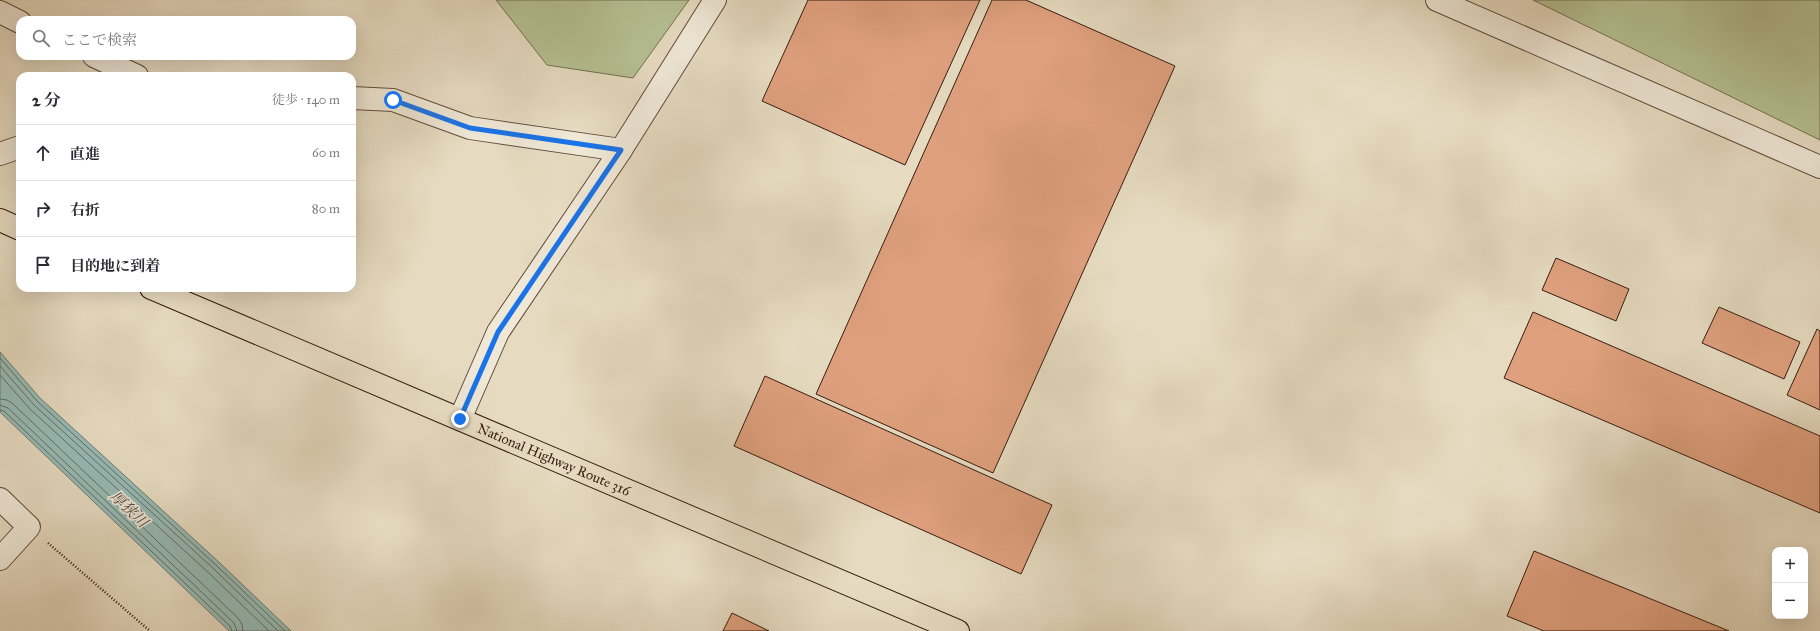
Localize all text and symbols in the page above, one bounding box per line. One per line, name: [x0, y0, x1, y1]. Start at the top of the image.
search box: [16, 16, 356, 60]
icon: search: [30, 27, 52, 49]
text: ここで検索: [62, 31, 137, 49]
text: 2 分: [32, 90, 61, 111]
route start: [384, 91, 402, 109]
text: 徒歩 · 140 m: [272, 92, 340, 108]
icon: ahead: [32, 142, 54, 164]
text: 直進: [70, 145, 100, 163]
text: 60 m: [312, 145, 340, 161]
icon: right: [32, 198, 54, 220]
text: 右折: [70, 201, 100, 219]
text: 80 m: [312, 201, 340, 217]
icon: arrive: [32, 254, 54, 276]
text: 目的地に到着: [70, 257, 160, 275]
route end: [451, 410, 469, 428]
street label: National Highway Route 316: [475, 419, 634, 500]
water label: 厚狭川: [107, 487, 153, 532]
map controls: [1772, 547, 1808, 619]
button: +: [1772, 547, 1808, 583]
button: −: [1772, 583, 1808, 619]

